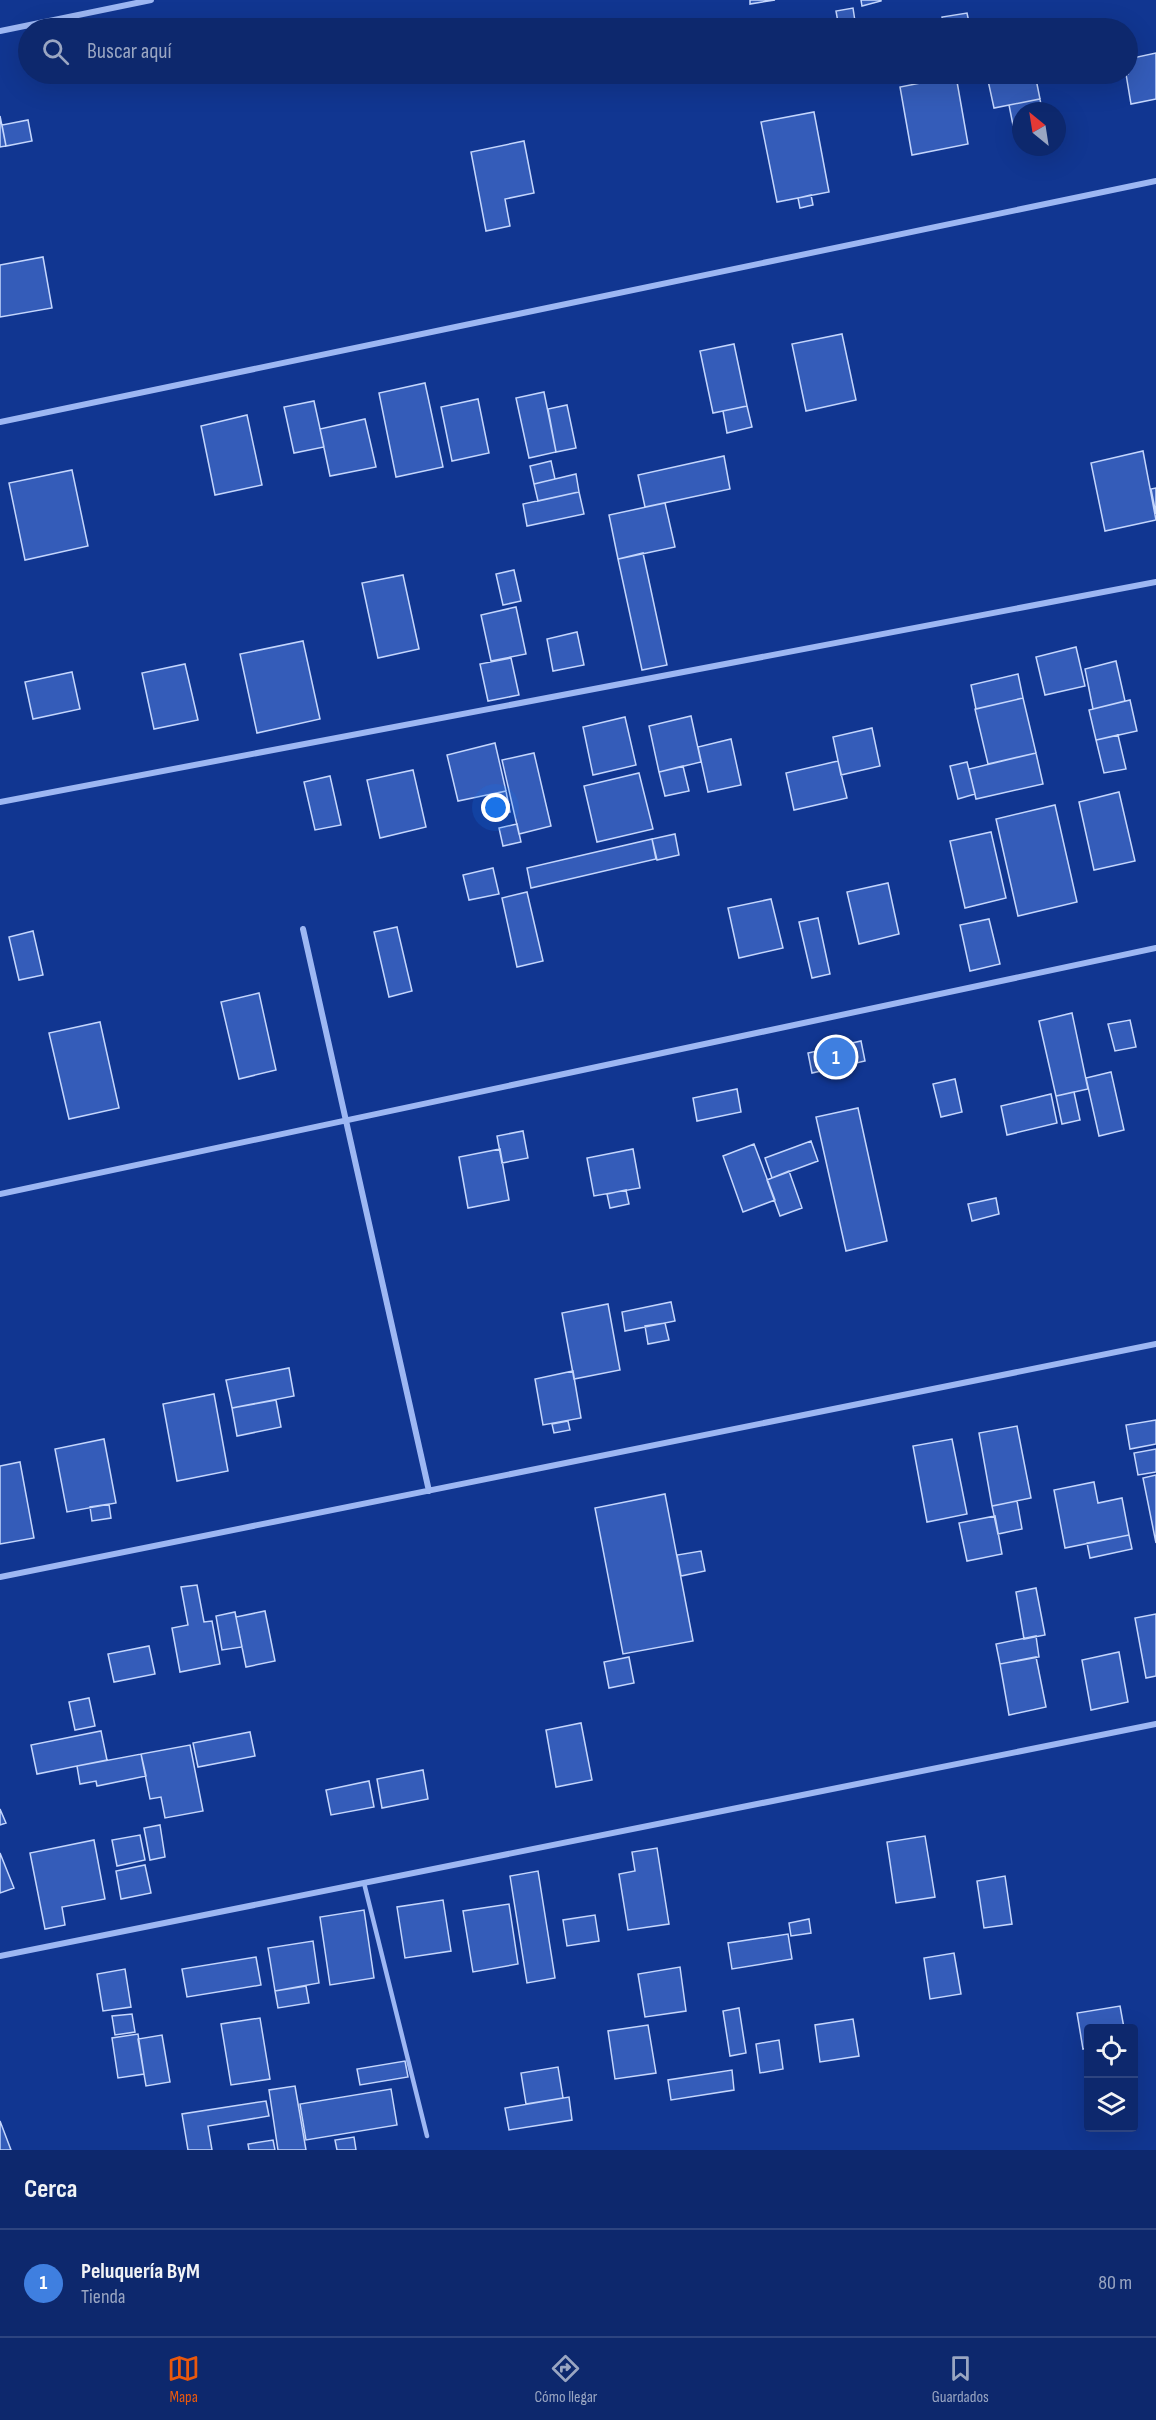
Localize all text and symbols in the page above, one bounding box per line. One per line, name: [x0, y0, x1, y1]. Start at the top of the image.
search box: [18, 18, 1138, 84]
icon: search: [39, 35, 72, 68]
text: Buscar aquí: [87, 38, 172, 65]
north arrow: [1012, 102, 1066, 156]
your location: [481, 793, 510, 822]
pin: 1: [816, 1034, 856, 1080]
map controls: [1084, 2024, 1138, 2132]
button: locate: [1084, 2024, 1138, 2078]
button: layers: [1084, 2078, 1138, 2132]
text: Cerca: [24, 2174, 77, 2205]
text: Peluquería ByM: [81, 2258, 200, 2285]
text: 1: [40, 2271, 47, 2295]
text: 80 m: [1098, 2271, 1132, 2295]
text: Tienda: [81, 2285, 125, 2309]
tab: Mapa: [167, 2352, 200, 2407]
tab: Cómo llegar: [534, 2352, 597, 2407]
tab: Guardados: [932, 2352, 989, 2407]

